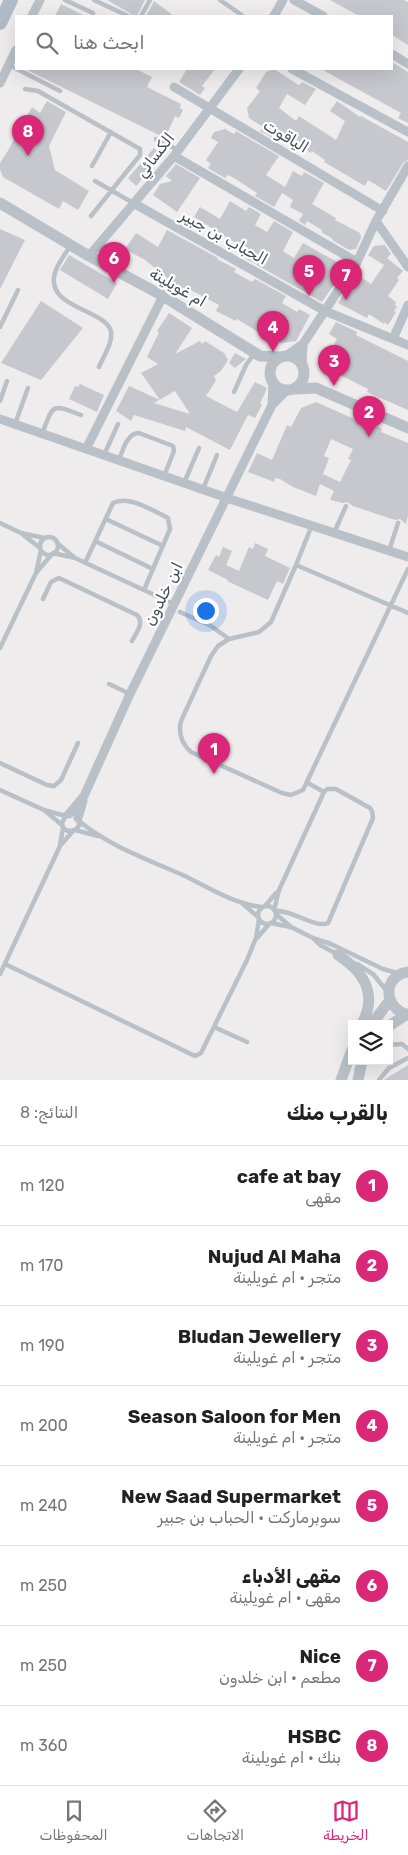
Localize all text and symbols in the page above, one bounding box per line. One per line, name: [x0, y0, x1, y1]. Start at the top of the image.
search box: [15, 15, 393, 70]
icon: search: [33, 29, 61, 57]
text: ابحث هنا: [73, 31, 145, 54]
pin: 8: [12, 115, 44, 156]
street label: الياقوت: [259, 115, 312, 158]
street label: الكسائي: [132, 129, 181, 183]
street label: الحباب بن جبير: [176, 205, 271, 270]
pin: 6: [98, 242, 130, 283]
pin: 5: [293, 255, 325, 296]
pin: 7: [330, 259, 362, 300]
street label: ام غويلينة: [146, 263, 210, 312]
pin: 4: [257, 311, 289, 352]
pin: 3: [318, 345, 350, 386]
pin: 2: [353, 396, 385, 437]
street label: ابن خلدون: [139, 559, 187, 629]
your location: [193, 598, 219, 624]
pin: 1: [198, 733, 230, 774]
map controls: [348, 1020, 393, 1065]
button: layers: [348, 1020, 393, 1065]
text: بالقرب منك: [287, 1100, 388, 1125]
text: النتائج: 8: [20, 1103, 78, 1122]
text: cafe at bay: [237, 1165, 341, 1188]
text: 120 m: [20, 1176, 65, 1195]
text: 1: [368, 1176, 376, 1195]
text: مقهى: [305, 1188, 341, 1207]
text: Nujud Al Maha: [208, 1245, 341, 1268]
text: 170 m: [20, 1256, 63, 1275]
text: 2: [367, 1256, 377, 1275]
text: متجر · ام غويلينة: [233, 1268, 341, 1287]
text: Bludan Jewellery: [178, 1325, 341, 1348]
text: 190 m: [20, 1336, 65, 1355]
text: 3: [367, 1336, 377, 1355]
text: متجر · ام غويلينة: [233, 1348, 341, 1367]
text: Season Saloon for Men: [128, 1405, 341, 1428]
text: 200 m: [20, 1416, 68, 1435]
text: 4: [367, 1416, 377, 1435]
text: متجر · ام غويلينة: [233, 1428, 341, 1447]
text: New Saad Supermarket: [121, 1485, 341, 1508]
text: 240 m: [20, 1496, 68, 1515]
text: 5: [367, 1496, 377, 1515]
text: سوبرماركت · الحباب بن جبير: [158, 1508, 341, 1527]
text: مقهى الأدباء: [242, 1565, 341, 1588]
text: 250 m: [20, 1576, 67, 1595]
text: 6: [367, 1576, 377, 1595]
text: مقهى · ام غويلينة: [230, 1588, 341, 1607]
text: Nice: [299, 1645, 341, 1668]
text: 250 m: [20, 1656, 67, 1675]
text: 7: [367, 1656, 377, 1675]
text: مطعم · ابن خلدون: [219, 1668, 341, 1687]
text: HSBC: [288, 1725, 341, 1748]
text: 360 m: [20, 1736, 68, 1755]
text: 8: [367, 1736, 377, 1755]
text: بنك · ام غويلينة: [242, 1748, 341, 1767]
tab: المحفوظات: [40, 1797, 108, 1844]
tab: الاتجاهات: [187, 1797, 244, 1844]
tab: الخريطة: [323, 1797, 369, 1844]

